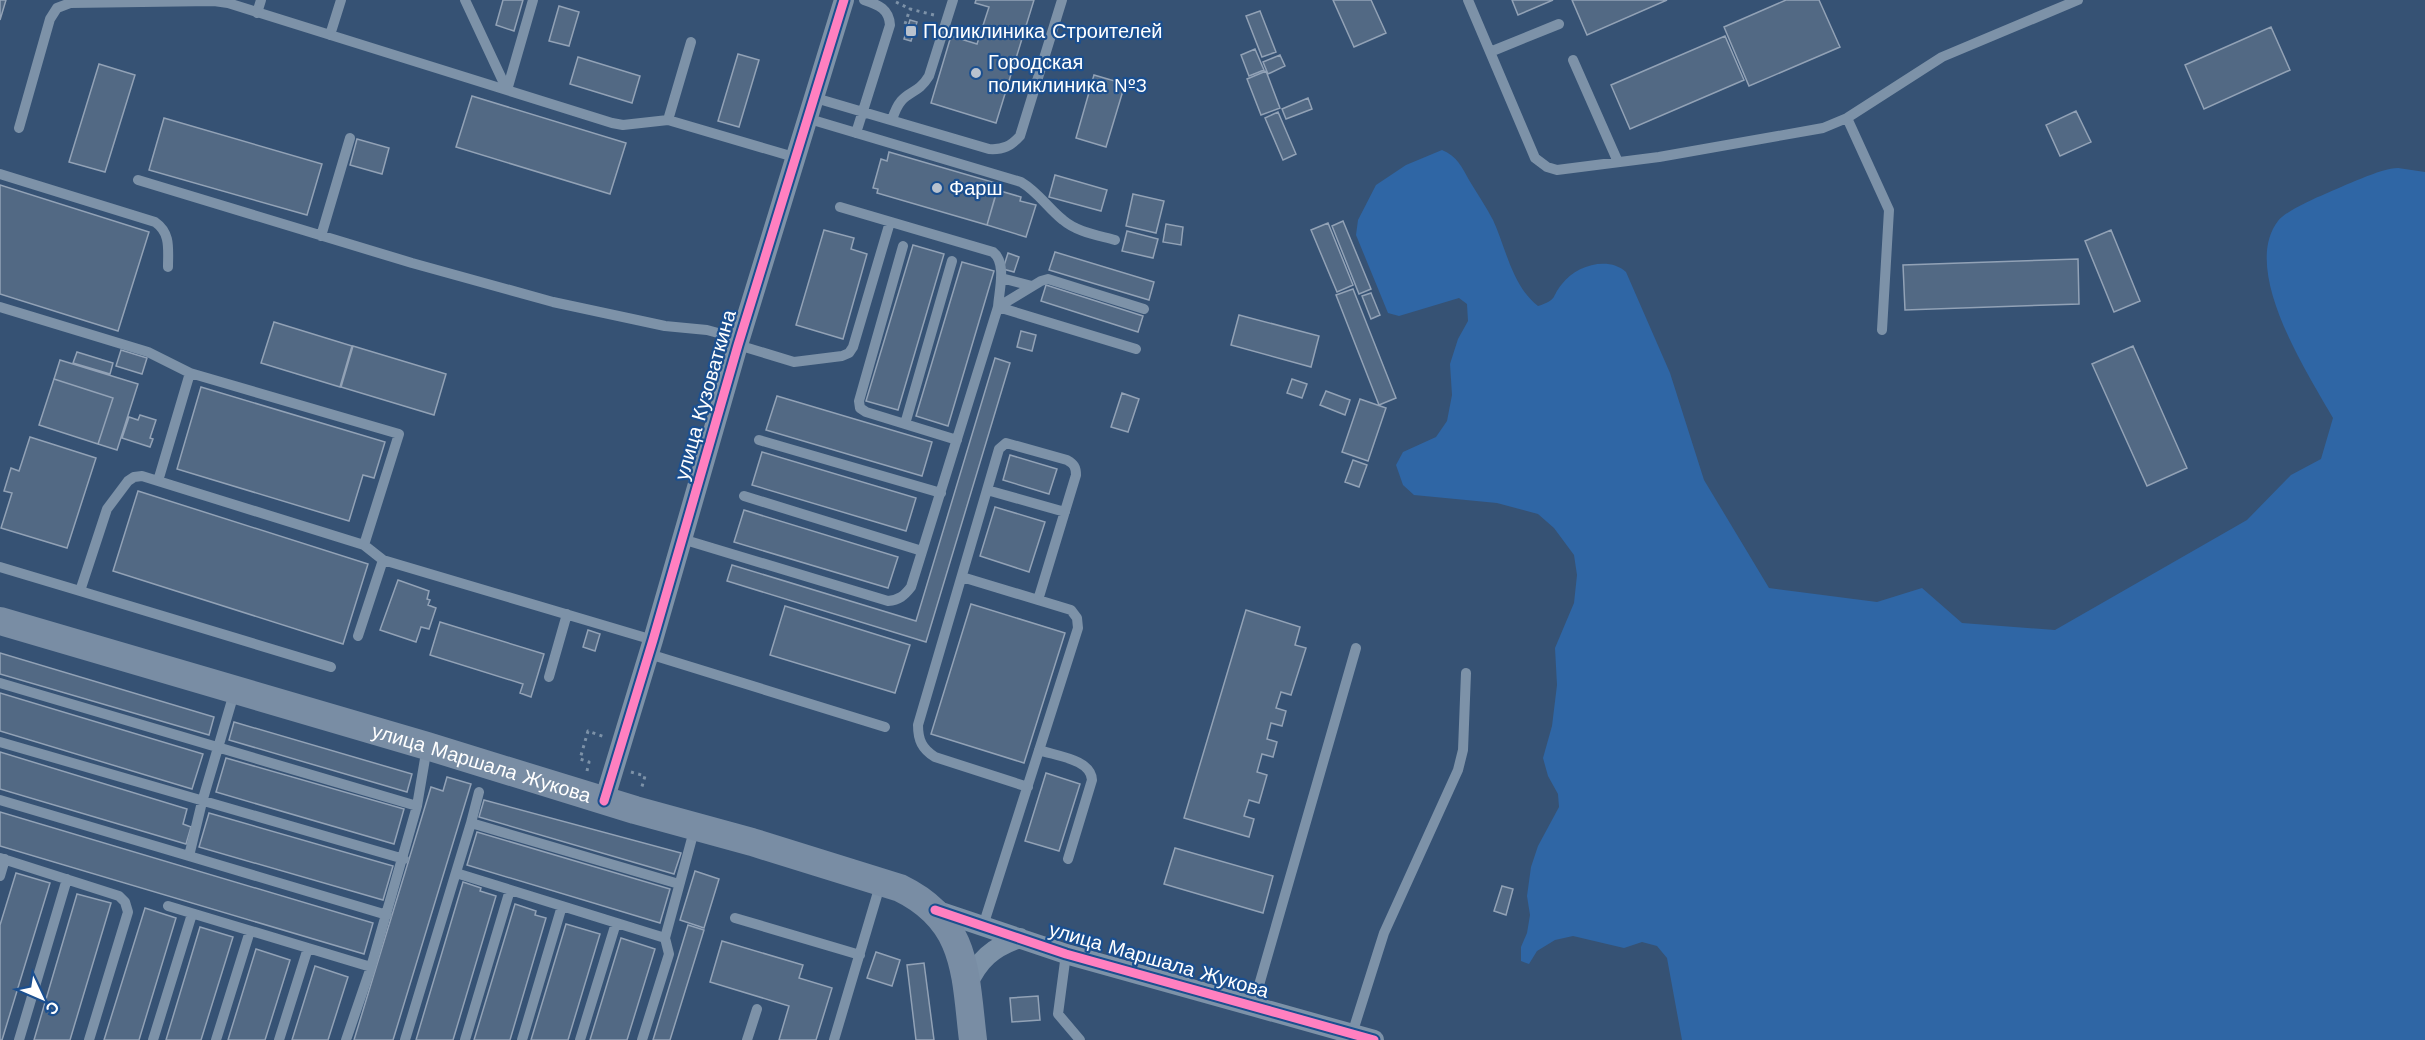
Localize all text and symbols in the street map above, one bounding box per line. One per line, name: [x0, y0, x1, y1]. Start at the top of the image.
place label: Поликлиника Строителей: [923, 19, 1162, 43]
marker: Поликлиника Строителей: [904, 24, 918, 38]
place label: Городская поликлиника №3: [988, 50, 1147, 97]
marker: Городская поликлиника №3: [969, 66, 983, 80]
place label: Фарш: [949, 176, 1003, 200]
marker: Фарш: [930, 181, 944, 195]
street label: улица Кузоваткина: [669, 306, 741, 483]
street label: улица Маршала Жукова: [369, 719, 595, 808]
street label: улица Маршала Жукова: [1046, 917, 1273, 1003]
north arrow: [12, 968, 72, 1028]
text: С: [41, 997, 63, 1019]

